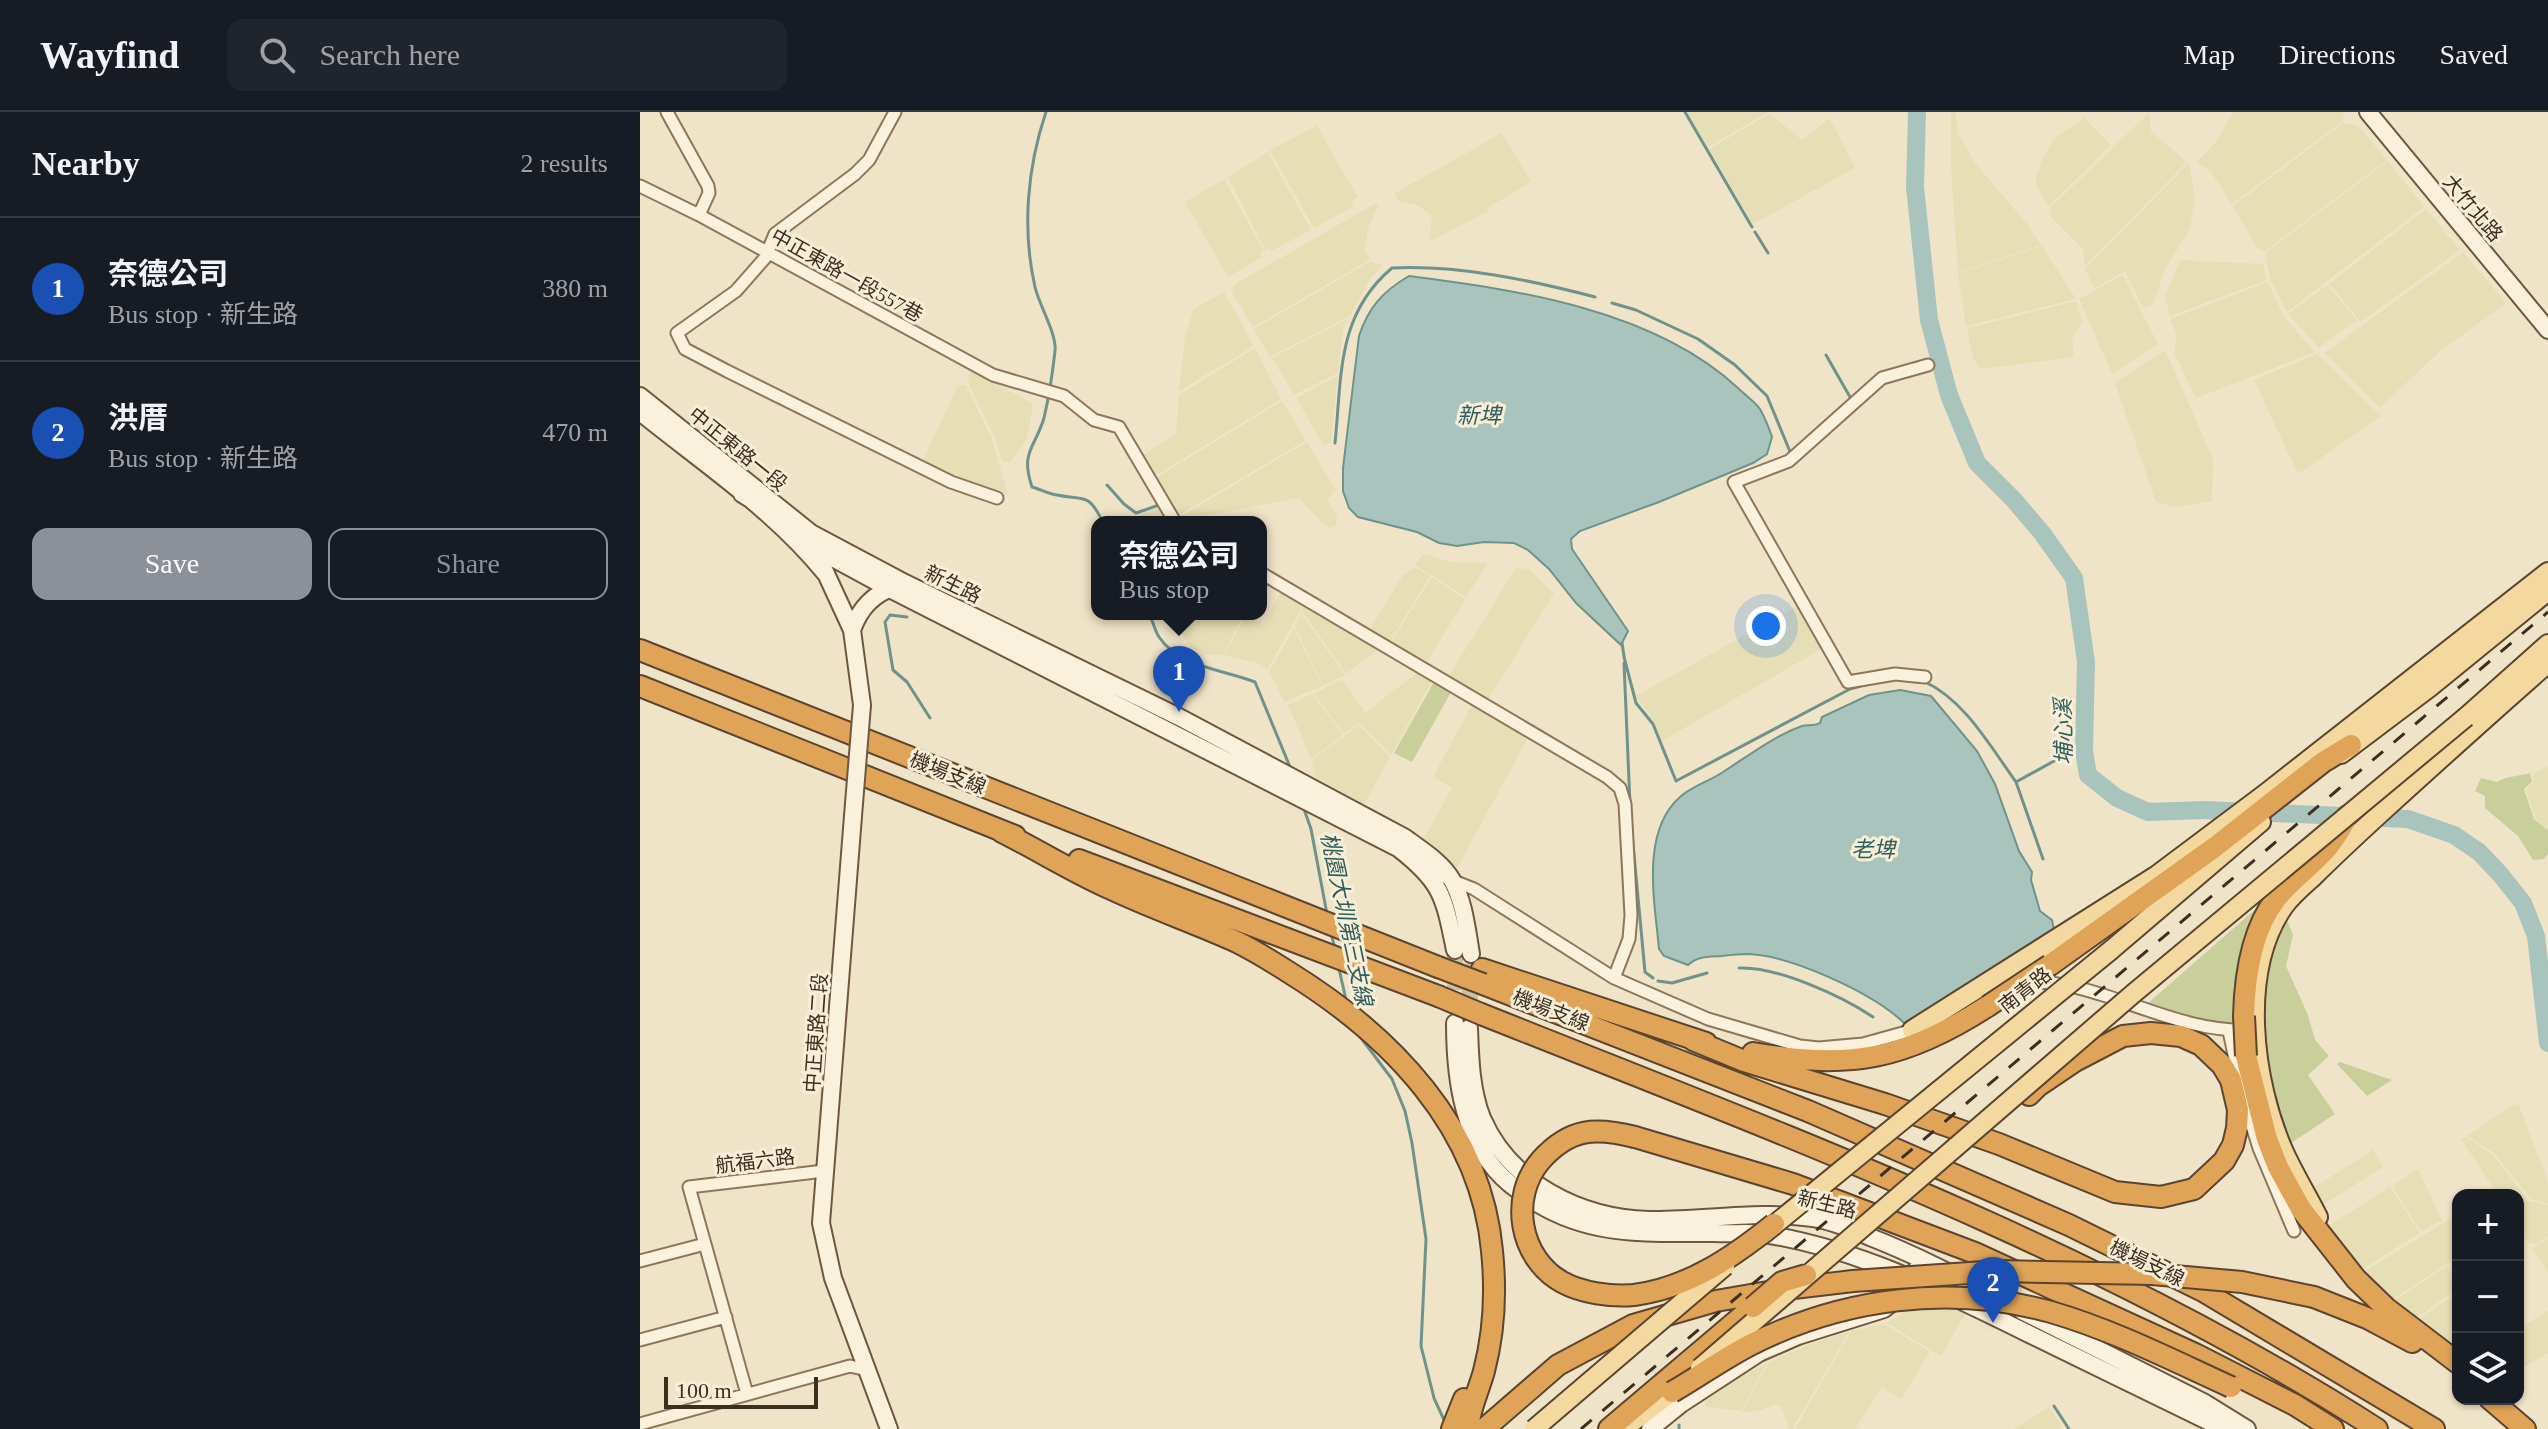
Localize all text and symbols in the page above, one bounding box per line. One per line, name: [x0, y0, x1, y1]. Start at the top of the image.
search box: [227, 19, 787, 91]
icon: search: [255, 33, 299, 77]
text: Wayfind: [40, 34, 179, 76]
text: Search here: [319, 38, 460, 71]
text: Map: [2184, 39, 2235, 70]
text: Directions: [2279, 39, 2396, 70]
text: Saved: [2440, 39, 2508, 70]
text: Nearby: [32, 145, 140, 182]
text: 2 results: [521, 149, 608, 178]
street label: 大竹北路: [2439, 170, 2507, 246]
street label: 中正東路一段557巷: [767, 224, 927, 326]
text: 奈德公司: [108, 257, 228, 290]
text: 1: [52, 274, 65, 303]
text: 380 m: [542, 274, 608, 303]
text: Bus stop · 新生路: [108, 300, 298, 329]
text: 洪厝: [108, 401, 168, 434]
street label: 中正東路一段: [684, 403, 792, 495]
water label: 新埤: [1457, 403, 1504, 428]
text: 2: [52, 418, 65, 447]
text: 470 m: [542, 418, 608, 447]
text: Bus stop · 新生路: [108, 444, 298, 473]
popup: [1091, 516, 1267, 620]
button: Save: [32, 528, 312, 600]
button: Share: [328, 528, 608, 600]
text: 奈德公司: [1119, 539, 1239, 572]
street label: 新生路: [921, 561, 985, 607]
text: Bus stop: [1119, 575, 1209, 604]
your location: [1746, 606, 1786, 646]
pin: 1: [1153, 646, 1205, 712]
water label: 埔心溪: [2050, 696, 2077, 765]
street label: 機場支線: [907, 748, 989, 798]
water label: 桃園大圳第三支線: [1316, 830, 1378, 1011]
water label: 老埤: [1851, 837, 1898, 862]
street label: 南青路: [1995, 963, 2055, 1017]
street label: 中正東路二段: [801, 972, 831, 1094]
street label: 機場支線: [1510, 985, 1592, 1035]
street label: 航福六路: [714, 1145, 796, 1177]
street label: 新生路: [1795, 1186, 1859, 1222]
map controls: [2452, 1189, 2524, 1405]
button: +: [2452, 1189, 2524, 1261]
street label: 機場支線: [2106, 1236, 2188, 1290]
pin: 2: [1967, 1257, 2019, 1323]
button: −: [2452, 1261, 2524, 1333]
button: layers: [2452, 1333, 2524, 1405]
scale bar: [664, 1373, 818, 1409]
text: 100 m: [676, 1378, 732, 1403]

